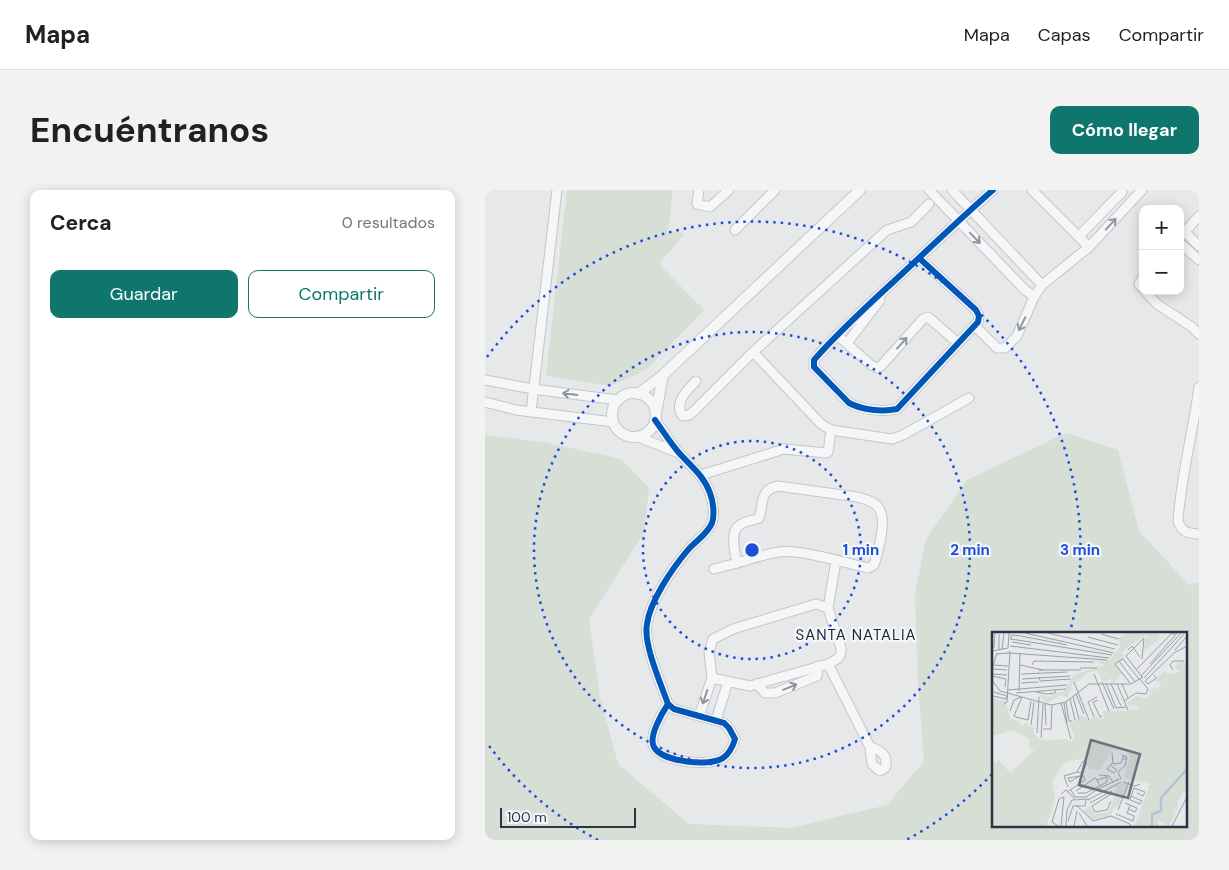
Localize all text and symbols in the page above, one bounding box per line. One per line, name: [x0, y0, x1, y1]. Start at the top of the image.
text: Mapa: [25, 19, 90, 50]
text: Mapa: [964, 23, 1010, 47]
text: Capas: [1038, 23, 1091, 47]
text: Compartir: [1119, 23, 1204, 47]
button: Cómo llegar: [1050, 106, 1199, 154]
text: Encuéntranos: [30, 107, 269, 153]
map controls: [1139, 205, 1184, 295]
button: +: [1139, 205, 1184, 250]
text: Cerca: [50, 209, 112, 237]
text: 0 resultados: [342, 212, 435, 233]
one-way arrow: [1105, 217, 1117, 230]
one-way arrow: [969, 231, 981, 244]
button: −: [1139, 250, 1184, 295]
button: Guardar: [50, 270, 238, 318]
button: Compartir: [248, 270, 435, 318]
one-way arrow: [1017, 317, 1027, 332]
one-way arrow: [896, 336, 908, 349]
one-way arrow: [562, 389, 578, 399]
text: 1 min: [843, 540, 879, 560]
text: 2 min: [950, 540, 990, 560]
text: 3 min: [1060, 540, 1100, 560]
centre of rings: [743, 541, 761, 559]
district label: SANTA NATALIA: [796, 625, 916, 645]
inset map: [992, 632, 1187, 828]
one-way arrow: [782, 682, 797, 691]
one-way arrow: [700, 689, 710, 705]
scale bar: [500, 805, 636, 828]
text: 100 m: [507, 808, 547, 826]

